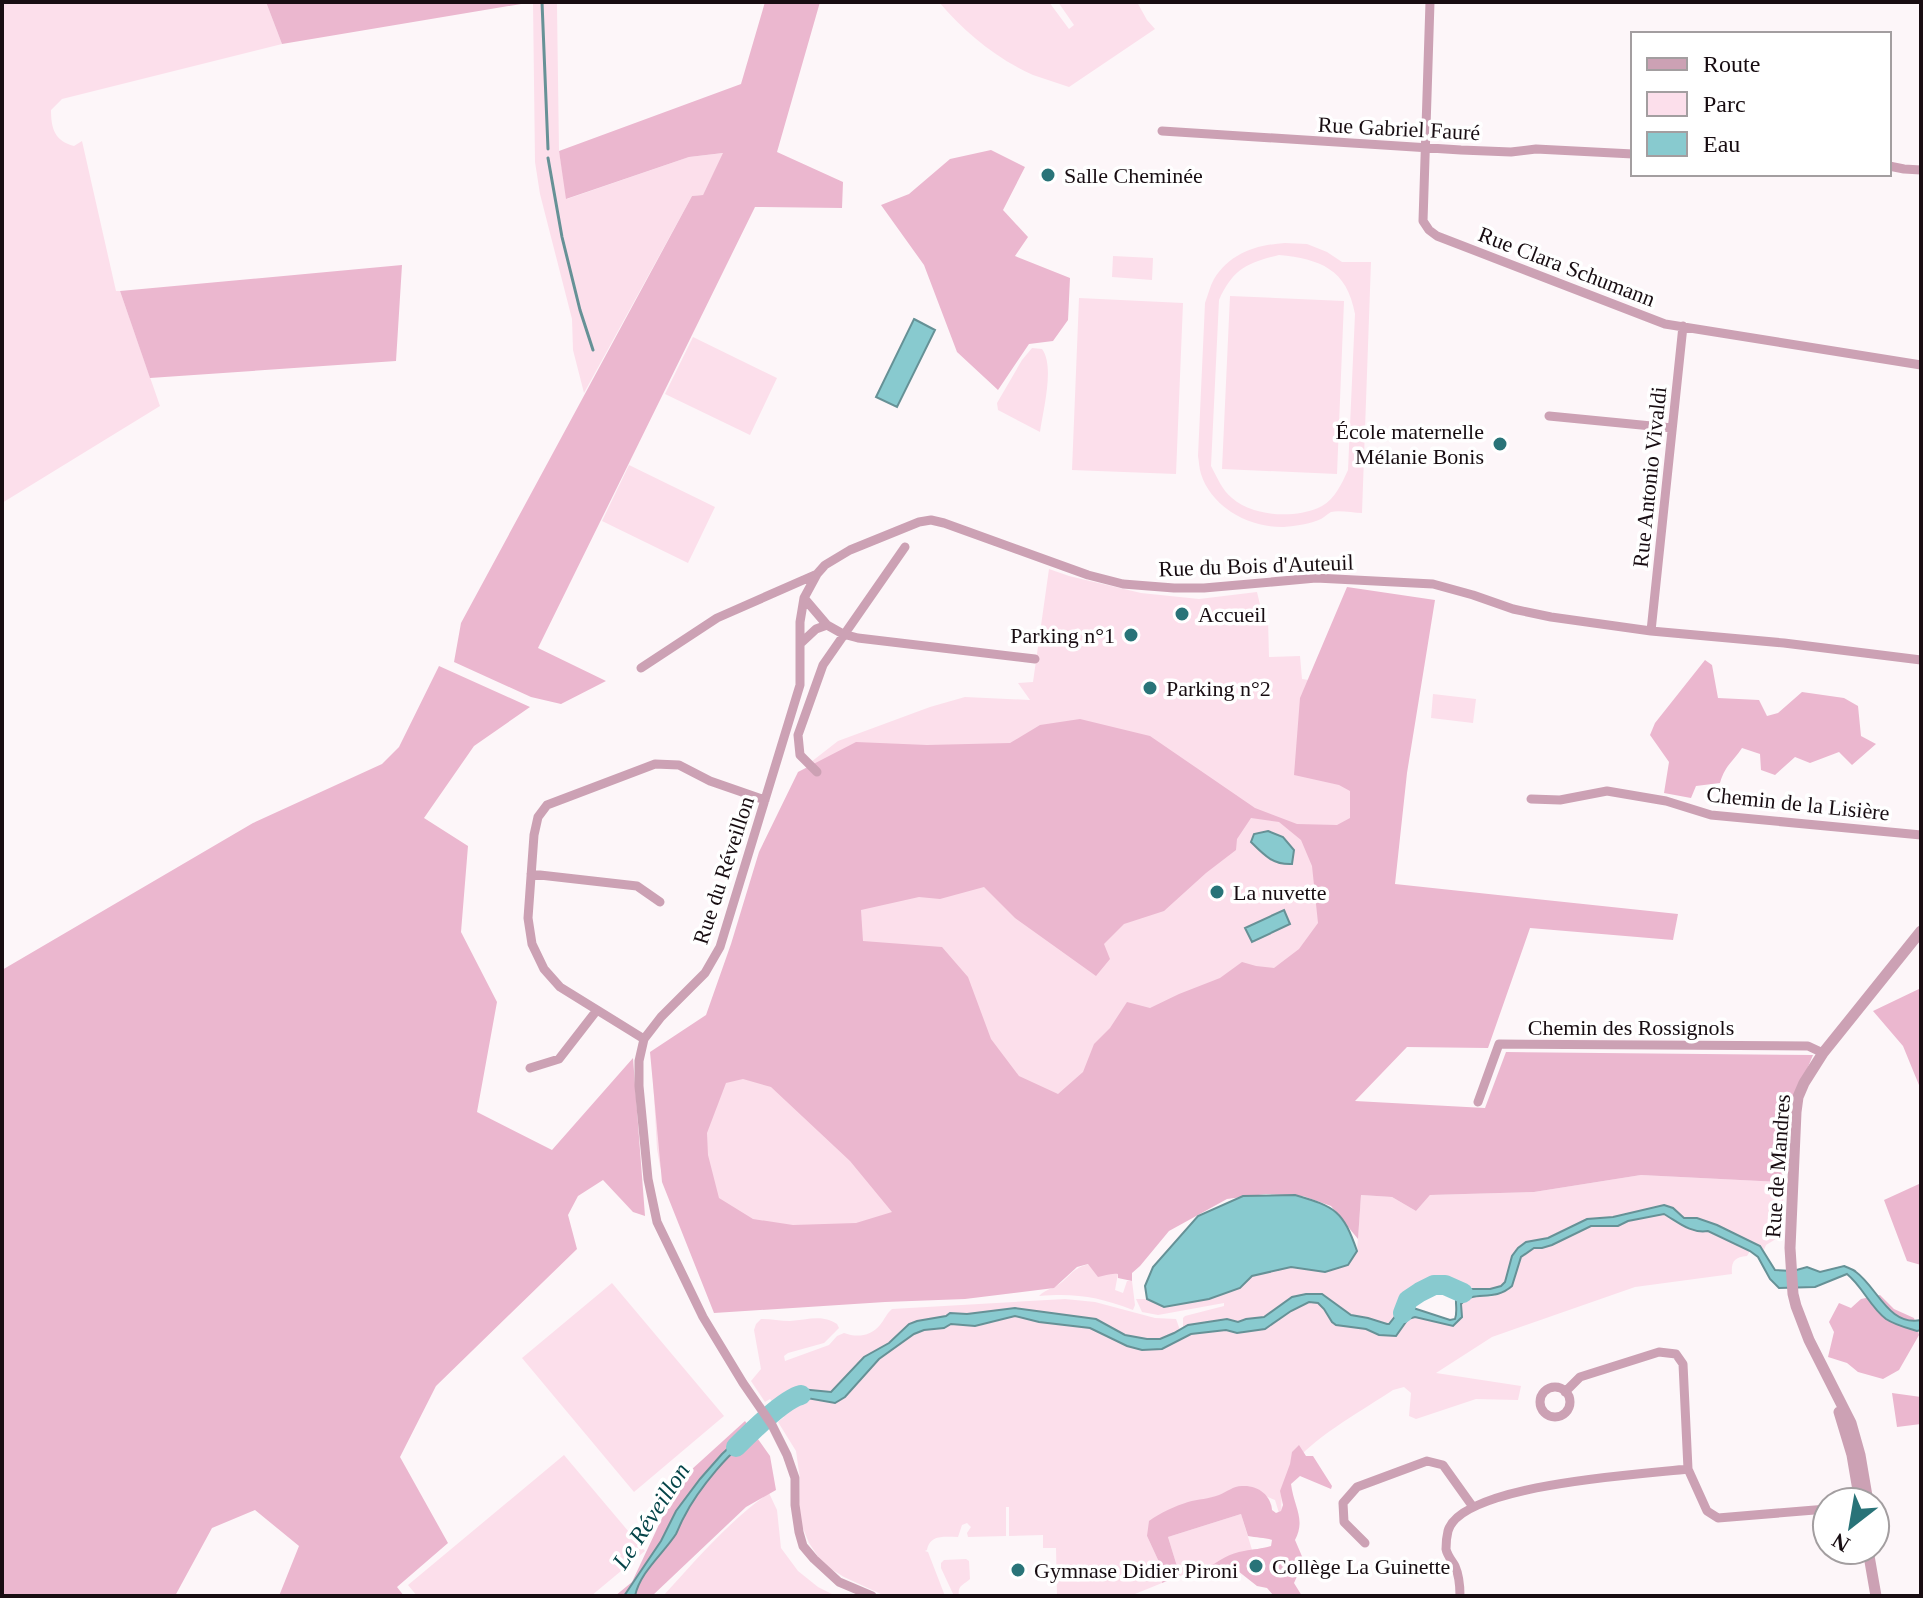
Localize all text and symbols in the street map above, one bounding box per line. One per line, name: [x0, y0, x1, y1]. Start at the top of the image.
legend: [1631, 32, 1891, 176]
text: Route: [1703, 51, 1760, 77]
text: Parc: [1703, 91, 1746, 117]
street label: Rue Gabriel Fauré: [1317, 112, 1481, 145]
text: Eau: [1703, 131, 1740, 157]
place label: Salle Cheminée: [1064, 163, 1203, 188]
marker: Salle Cheminée: [1039, 166, 1057, 184]
street label: Rue Clara Schumann: [1475, 221, 1659, 312]
street label: Rue Antonio Vivaldi: [1628, 385, 1671, 569]
place label: École maternelle Mélanie Bonis: [1336, 419, 1484, 469]
marker: École maternelle Mélanie Bonis: [1491, 435, 1509, 453]
street label: Rue du Bois d'Auteuil: [1158, 550, 1354, 581]
place label: Accueil: [1198, 602, 1266, 627]
marker: Accueil: [1173, 605, 1191, 623]
place label: Parking n°1: [1010, 623, 1115, 648]
marker: Parking n°1: [1122, 626, 1140, 644]
place label: Parking n°2: [1166, 676, 1271, 701]
marker: Parking n°2: [1141, 679, 1159, 697]
street label: Chemin de la Lisière: [1705, 781, 1891, 826]
street label: Rue du Réveillon: [688, 793, 759, 947]
place label: La nuvette: [1233, 880, 1326, 905]
marker: La nuvette: [1208, 883, 1226, 901]
street label: Chemin des Rossignols: [1528, 1015, 1734, 1040]
street label: Rue de Mandres: [1760, 1093, 1795, 1239]
water label: Le Réveillon: [607, 1458, 695, 1575]
north arrow: [1811, 1486, 1891, 1566]
text: N: [1828, 1528, 1854, 1558]
place label: Collège La Guinette: [1272, 1554, 1450, 1579]
marker: Collège La Guinette: [1247, 1557, 1265, 1575]
place label: Gymnase Didier Pironi: [1034, 1558, 1238, 1583]
marker: Gymnase Didier Pironi: [1009, 1561, 1027, 1579]

